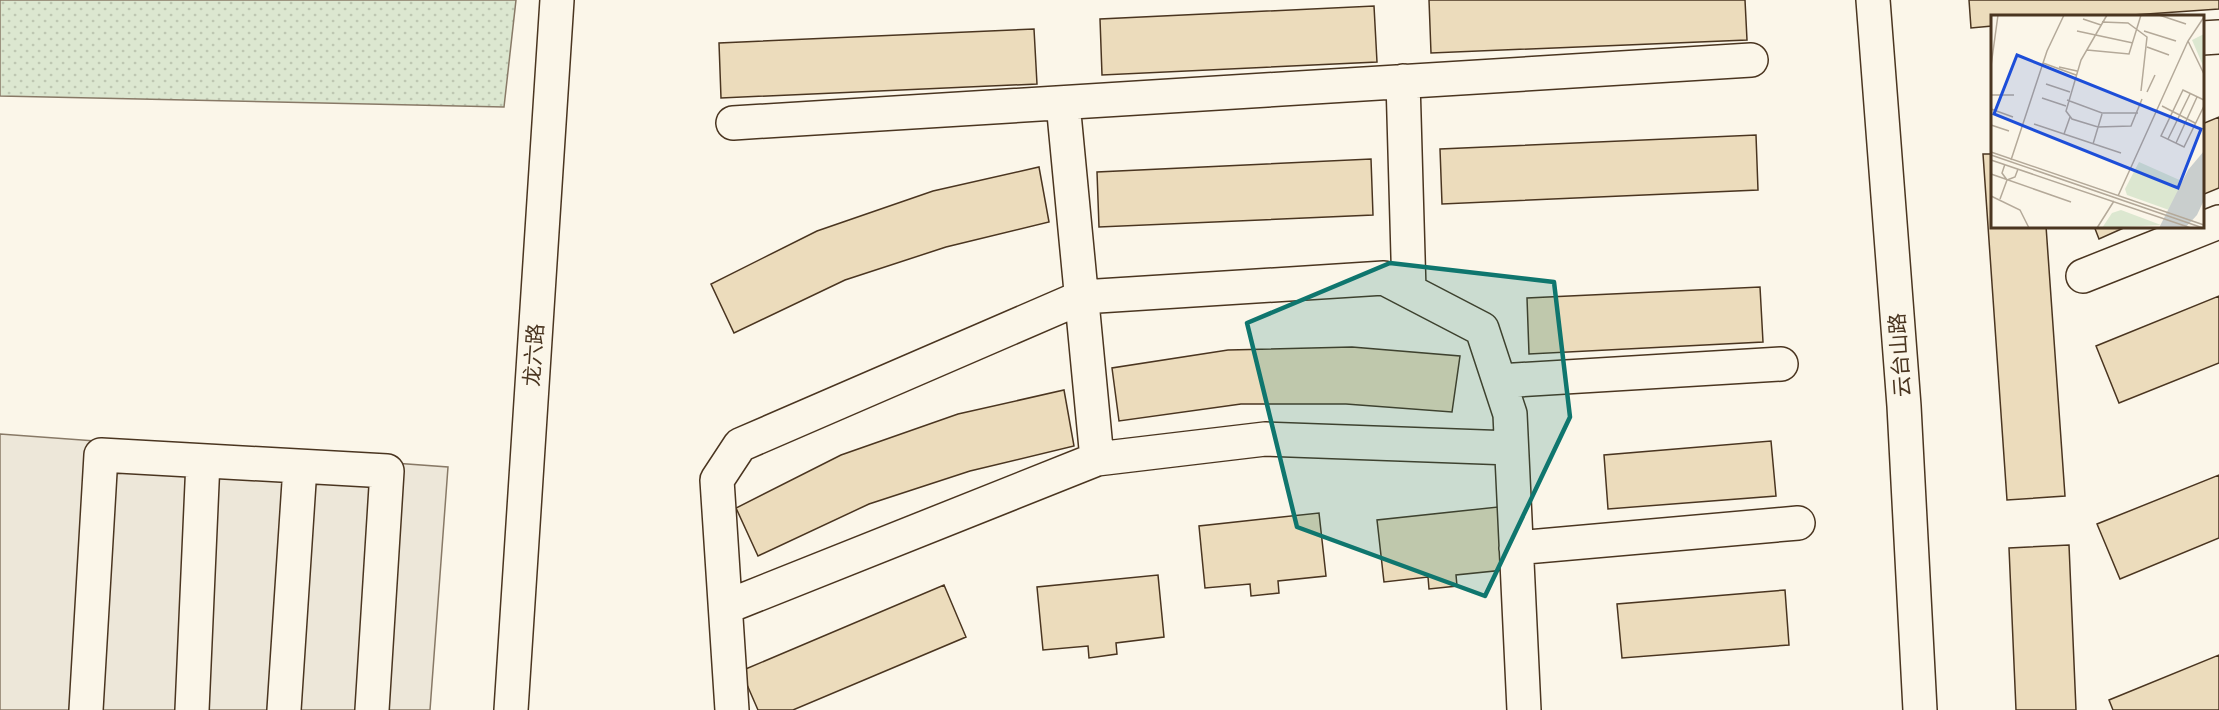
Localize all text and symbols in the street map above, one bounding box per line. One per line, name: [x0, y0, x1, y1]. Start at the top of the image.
inset map: [1991, 15, 2204, 228]
street label: 云台山路: [1882, 312, 1918, 398]
street label: 龙六路: [517, 323, 551, 387]

